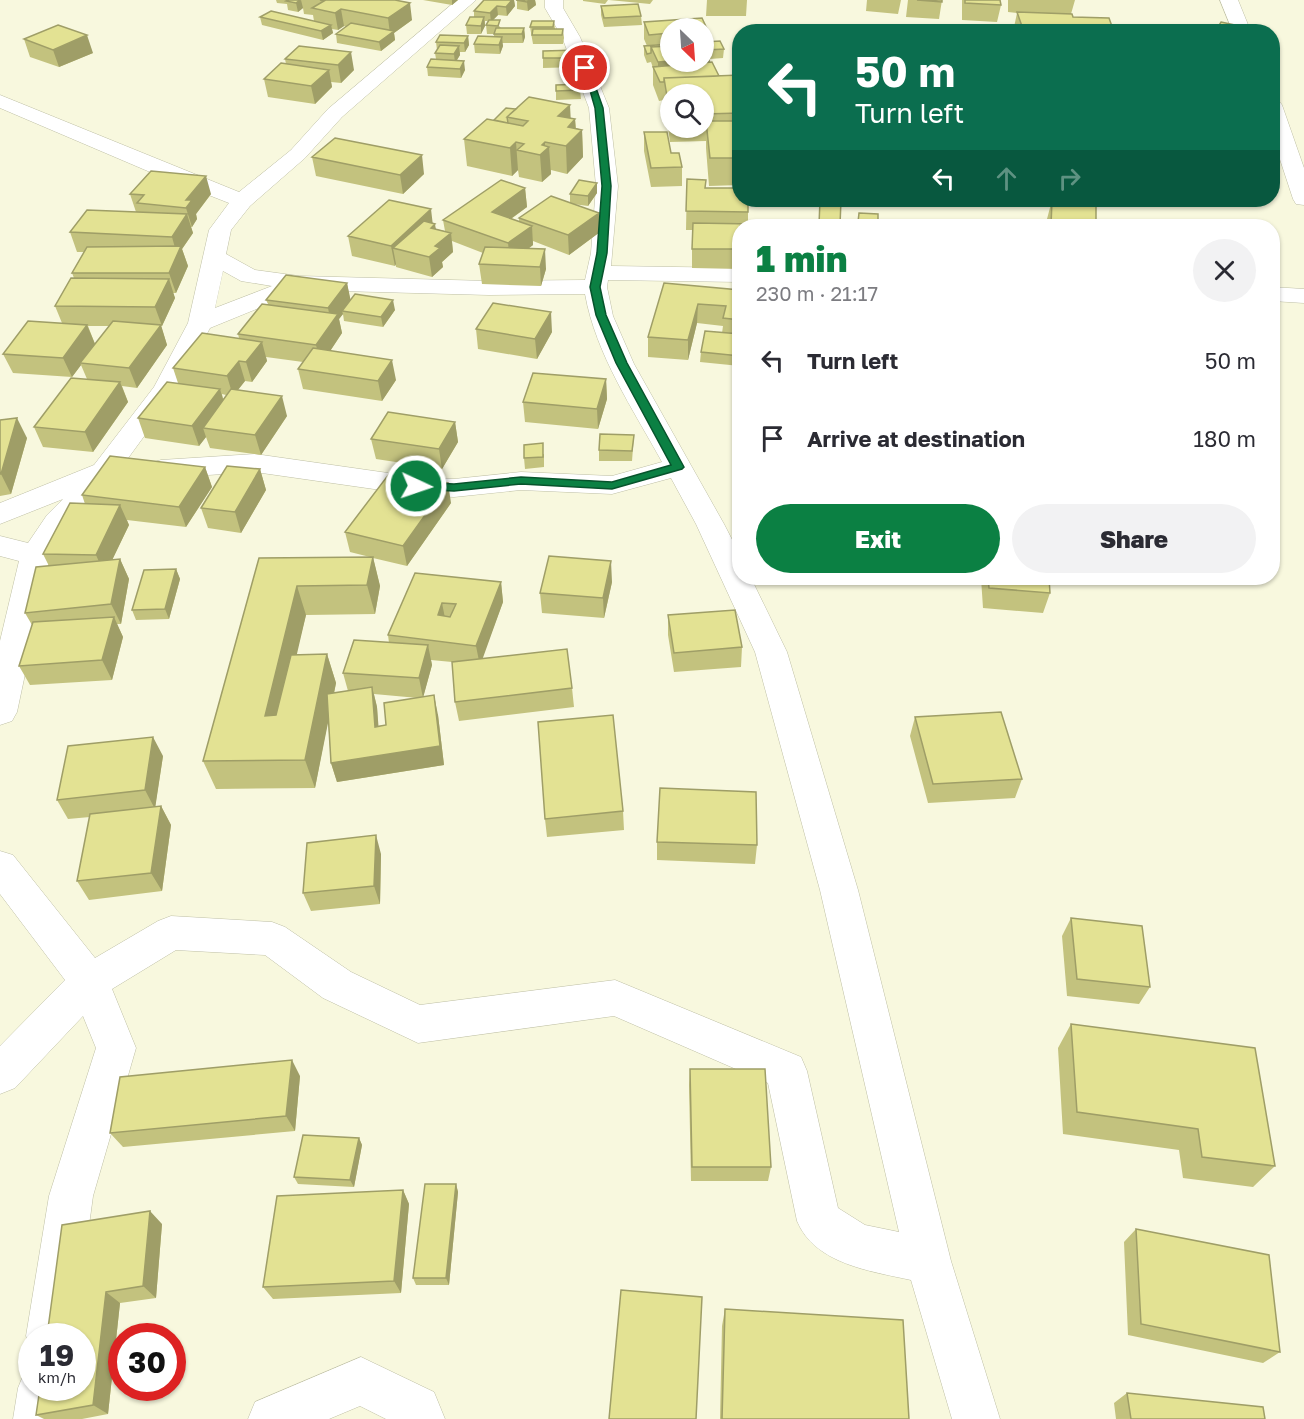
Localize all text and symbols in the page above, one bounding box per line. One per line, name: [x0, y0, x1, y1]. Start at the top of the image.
north arrow: [660, 18, 714, 72]
map controls: [660, 18, 714, 138]
pin: [559, 42, 610, 93]
text: 50 m: [855, 46, 955, 96]
icon: left: [756, 48, 834, 126]
icon: arrive: [568, 51, 601, 84]
button: search: [660, 84, 714, 138]
text: Turn left: [855, 97, 964, 129]
icon: left: [927, 162, 960, 195]
icon: ahead: [990, 162, 1023, 195]
icon: right: [1053, 162, 1086, 195]
text: 1 min: [756, 237, 847, 280]
button: close: [1193, 239, 1256, 302]
text: 230 m · 21:17: [756, 281, 878, 305]
icon: left: [756, 344, 789, 377]
text: Turn left: [807, 347, 898, 374]
text: 50 m: [1205, 347, 1256, 374]
icon: arrive: [756, 422, 789, 455]
text: Arrive at destination: [807, 425, 1025, 452]
text: 180 m: [1193, 425, 1256, 452]
position arrow: [384, 454, 448, 518]
button: Exit: [756, 504, 1000, 573]
button: Share: [1012, 504, 1256, 573]
speed limit sign: 30: [108, 1323, 186, 1401]
text: 19: [40, 1337, 74, 1373]
text: km/h: [38, 1368, 76, 1386]

